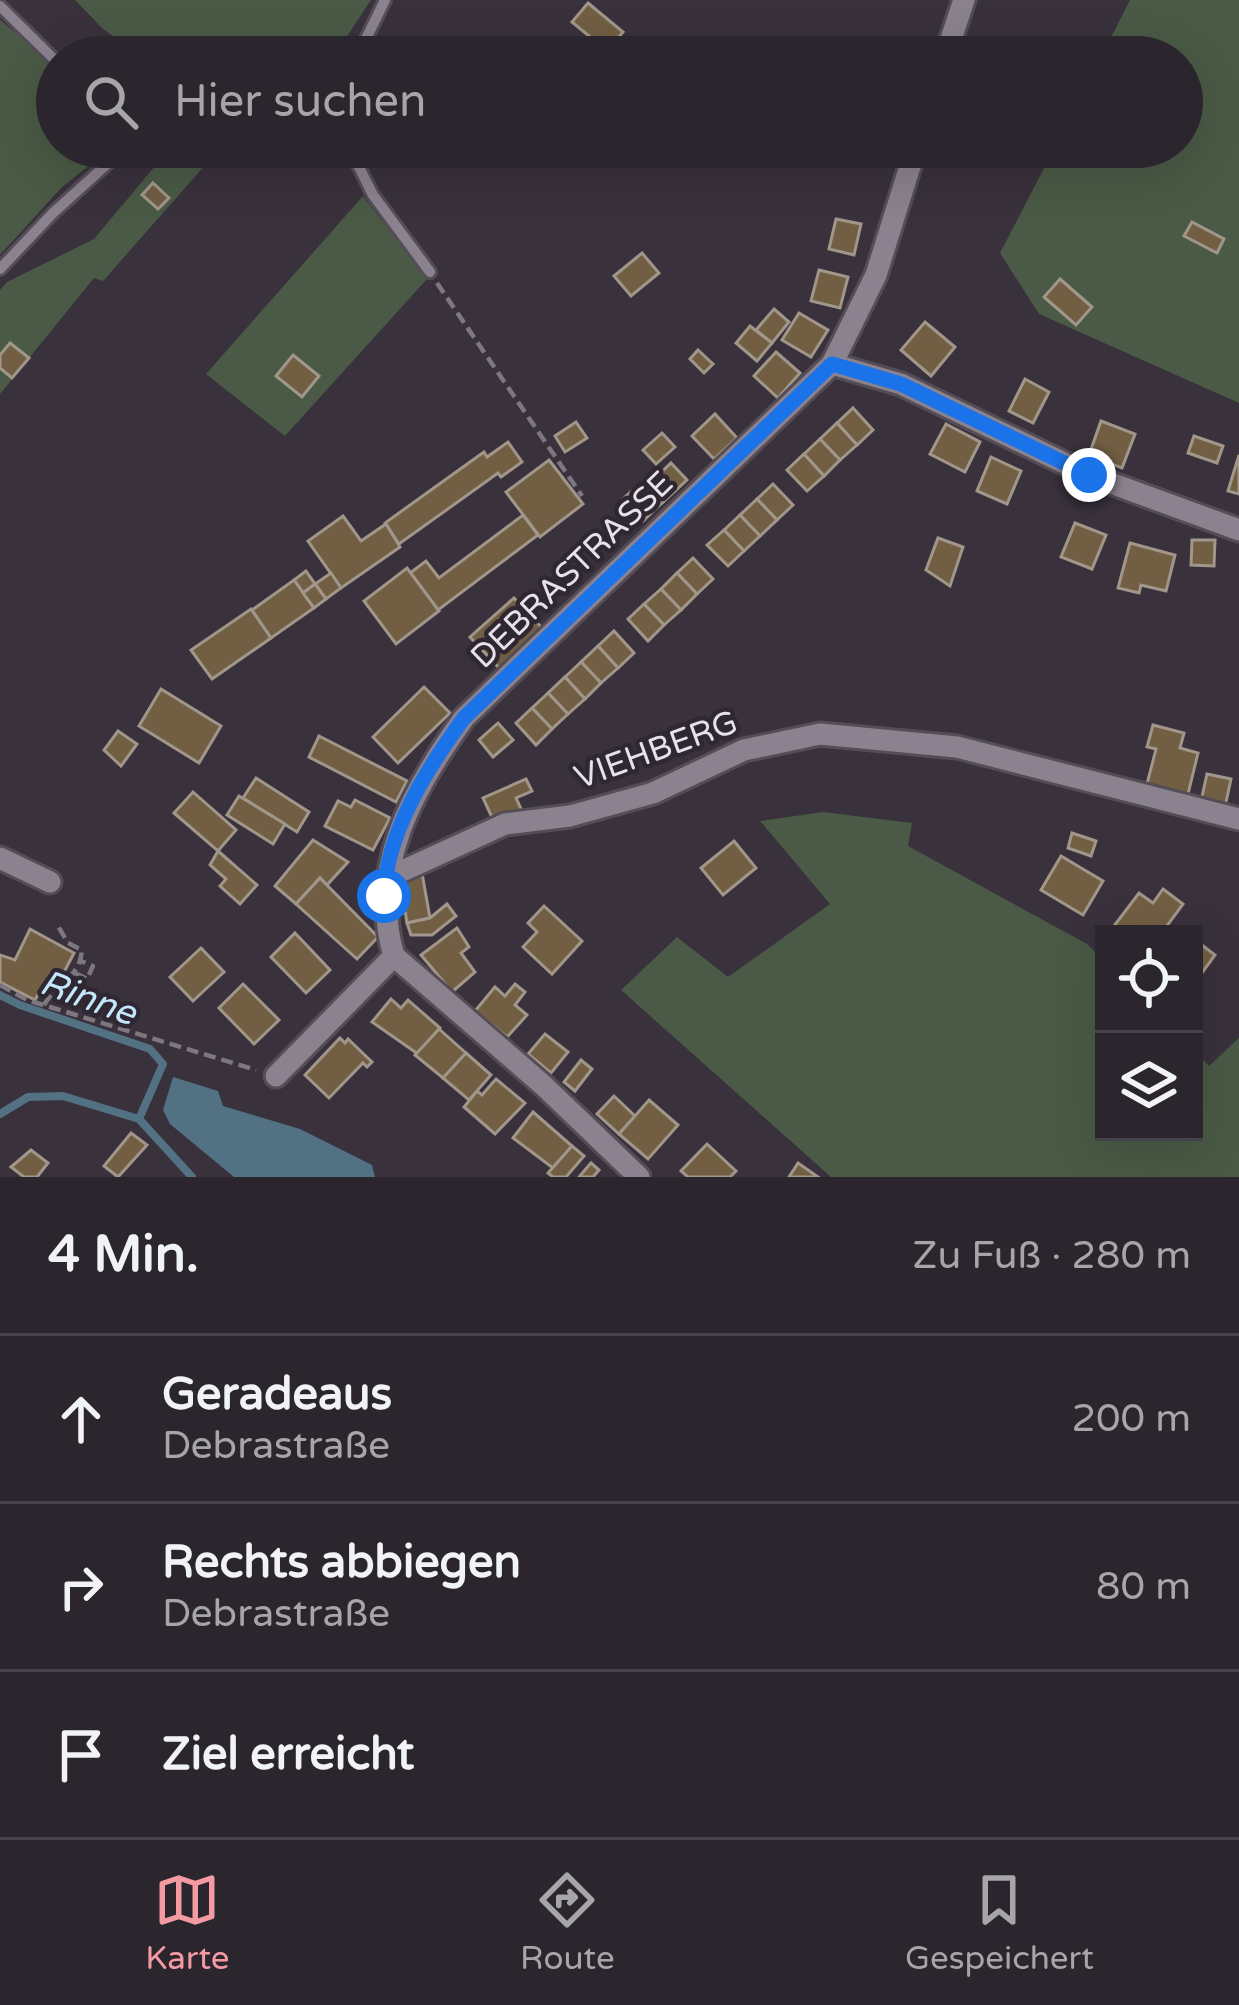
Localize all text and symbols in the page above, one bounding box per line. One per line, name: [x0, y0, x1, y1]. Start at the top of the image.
search box: [36, 36, 1203, 168]
icon: search: [78, 69, 144, 135]
text: Hier suchen: [174, 75, 426, 129]
route end: [1062, 448, 1116, 502]
street label: DEBRASTRASSE: [463, 464, 681, 676]
street label: VIEHBERG: [569, 702, 743, 798]
route start: [357, 869, 411, 923]
map controls: [1095, 925, 1203, 1141]
button: locate: [1095, 925, 1203, 1033]
water label: Rinne: [34, 961, 143, 1036]
button: layers: [1095, 1033, 1203, 1141]
text: 4 Min.: [48, 1224, 199, 1286]
text: Zu Fuß · 280 m: [913, 1232, 1191, 1279]
text: Geradeaus: [162, 1368, 392, 1422]
icon: ahead: [48, 1386, 114, 1452]
text: 200 m: [1072, 1395, 1191, 1442]
text: Debrastraße: [162, 1422, 390, 1469]
text: Rechts abbiegen: [162, 1536, 521, 1590]
icon: right: [48, 1554, 114, 1620]
text: 80 m: [1096, 1563, 1191, 1610]
text: Debrastraße: [162, 1590, 390, 1637]
icon: arrive: [48, 1722, 114, 1788]
text: Ziel erreicht: [162, 1728, 414, 1782]
tab: Karte: [145, 1867, 230, 1978]
tab: Route: [520, 1867, 615, 1978]
tab: Gespeichert: [905, 1867, 1094, 1978]

